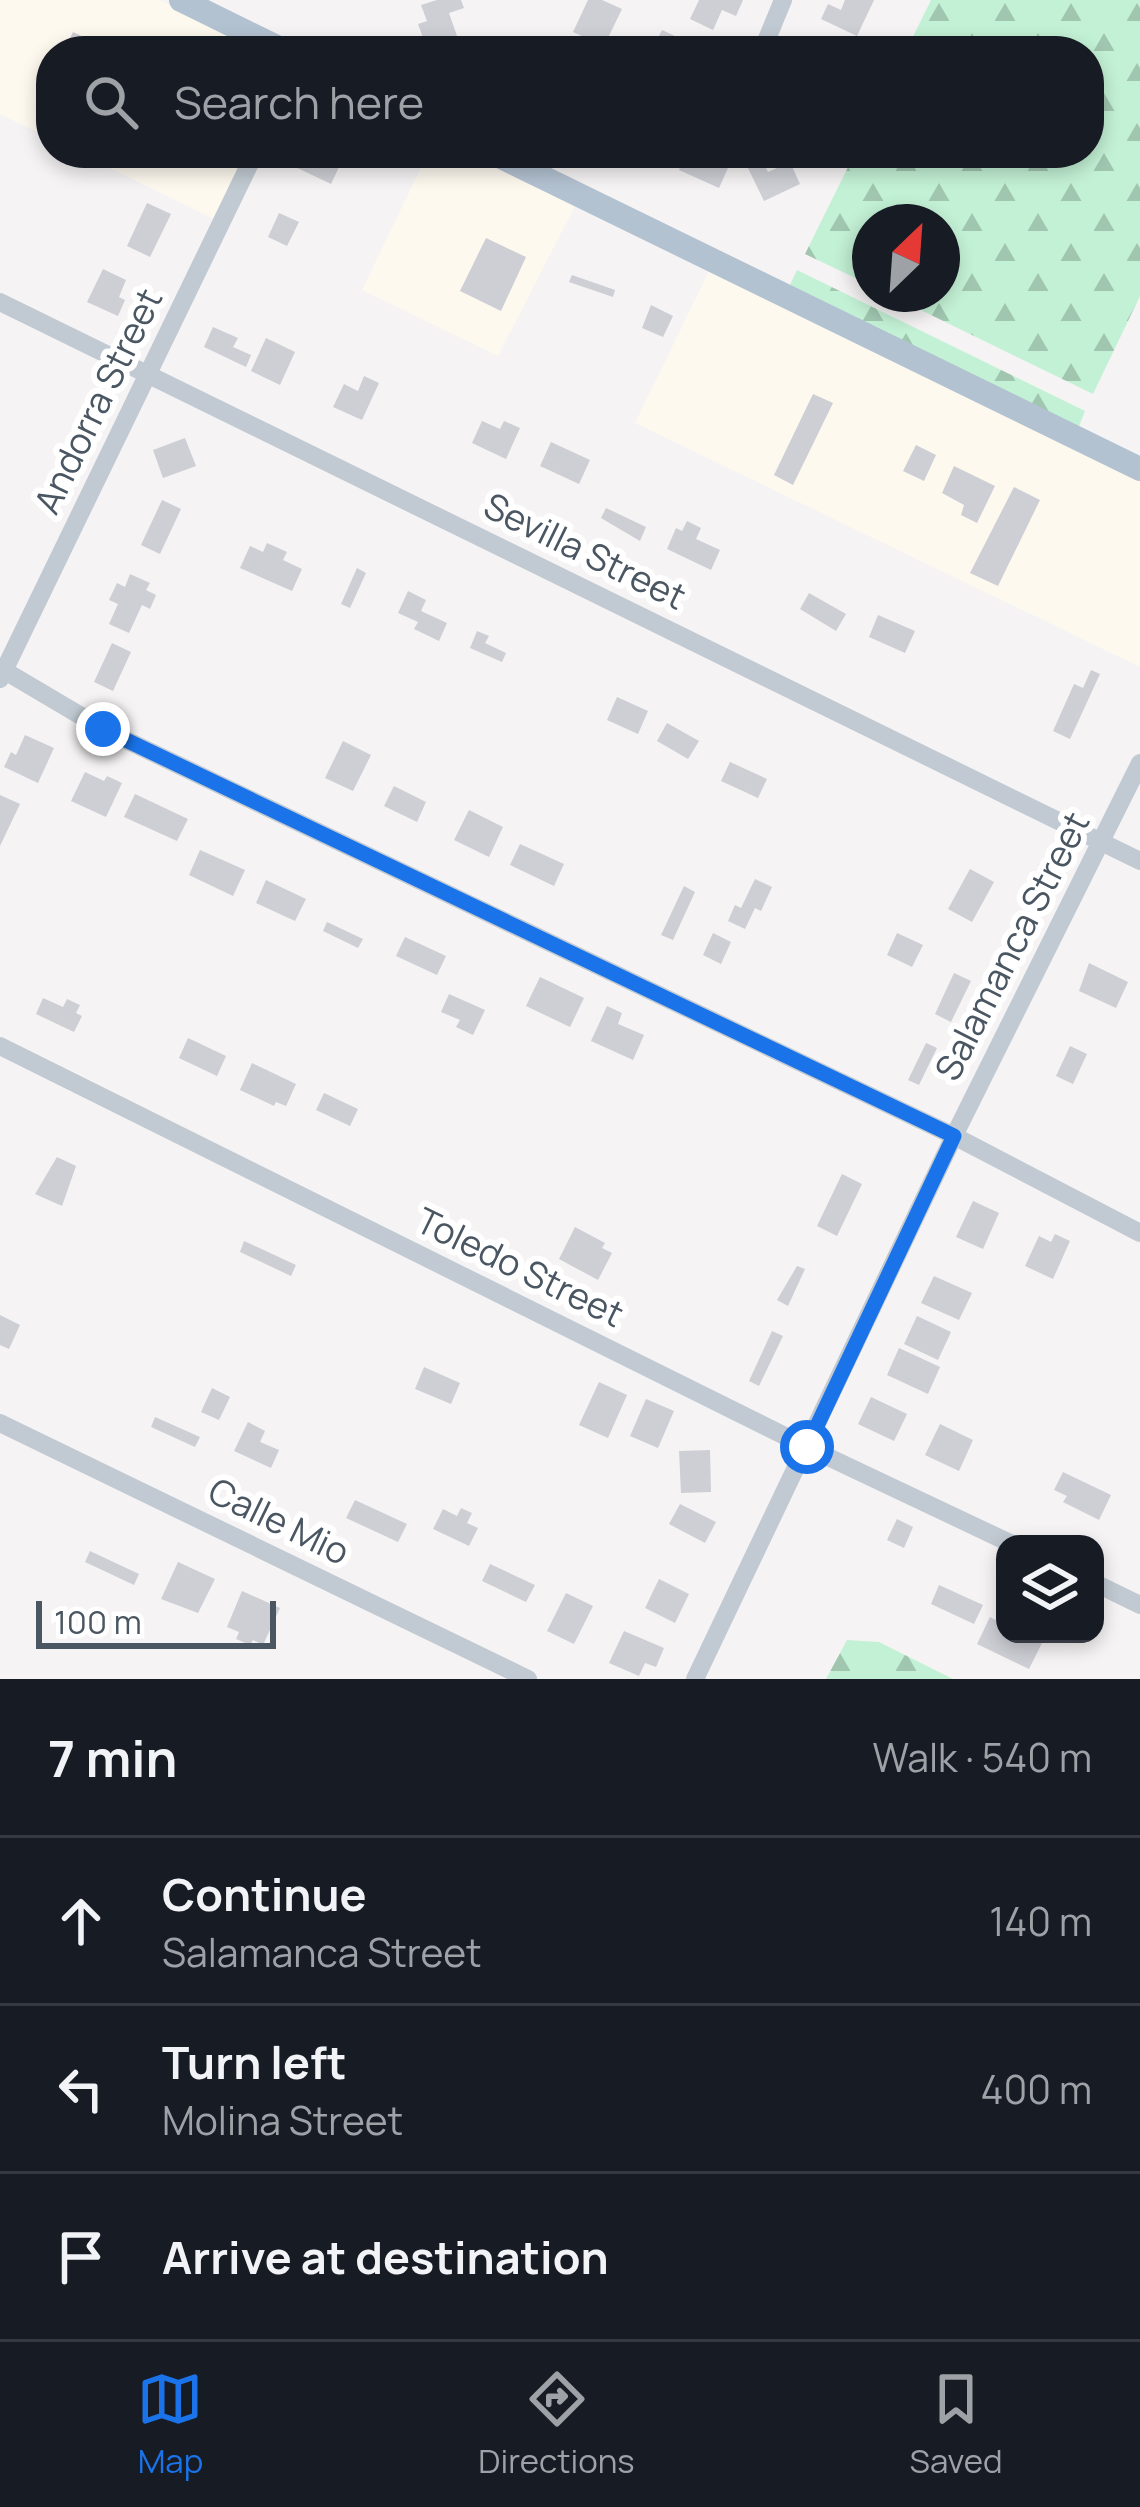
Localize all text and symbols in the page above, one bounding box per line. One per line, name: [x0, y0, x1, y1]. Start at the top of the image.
search box: [36, 36, 1104, 168]
icon: search: [78, 69, 144, 135]
text: Search here: [174, 71, 424, 133]
north arrow: [852, 204, 960, 312]
street label: Andorra Street: [22, 280, 173, 522]
street label: Sevilla Street: [476, 481, 694, 621]
route end: [76, 702, 130, 756]
street label: Salamanca Street: [923, 803, 1100, 1088]
street label: Toledo Street: [408, 1195, 632, 1338]
route start: [780, 1420, 834, 1474]
street label: Calle Mio: [201, 1465, 358, 1576]
map controls: [996, 1535, 1104, 1643]
button: layers: [996, 1535, 1104, 1643]
scale bar: [36, 1595, 276, 1648]
text: 100 m: [54, 1599, 142, 1644]
text: 7 min: [48, 1723, 177, 1792]
text: Walk · 540 m: [873, 1730, 1092, 1784]
text: Continue: [162, 1863, 367, 1925]
icon: ahead: [48, 1888, 114, 1954]
text: 140 m: [989, 1894, 1092, 1948]
text: Salamanca Street: [162, 1925, 482, 1979]
text: Turn left: [162, 2031, 347, 2093]
icon: left: [48, 2056, 114, 2122]
text: 400 m: [981, 2062, 1092, 2116]
text: Molina Street: [162, 2093, 403, 2147]
icon: arrive: [48, 2224, 114, 2290]
text: Arrive at destination: [162, 2226, 609, 2288]
tab: Map: [137, 2366, 203, 2483]
tab: Directions: [478, 2366, 635, 2483]
tab: Saved: [910, 2366, 1003, 2483]

